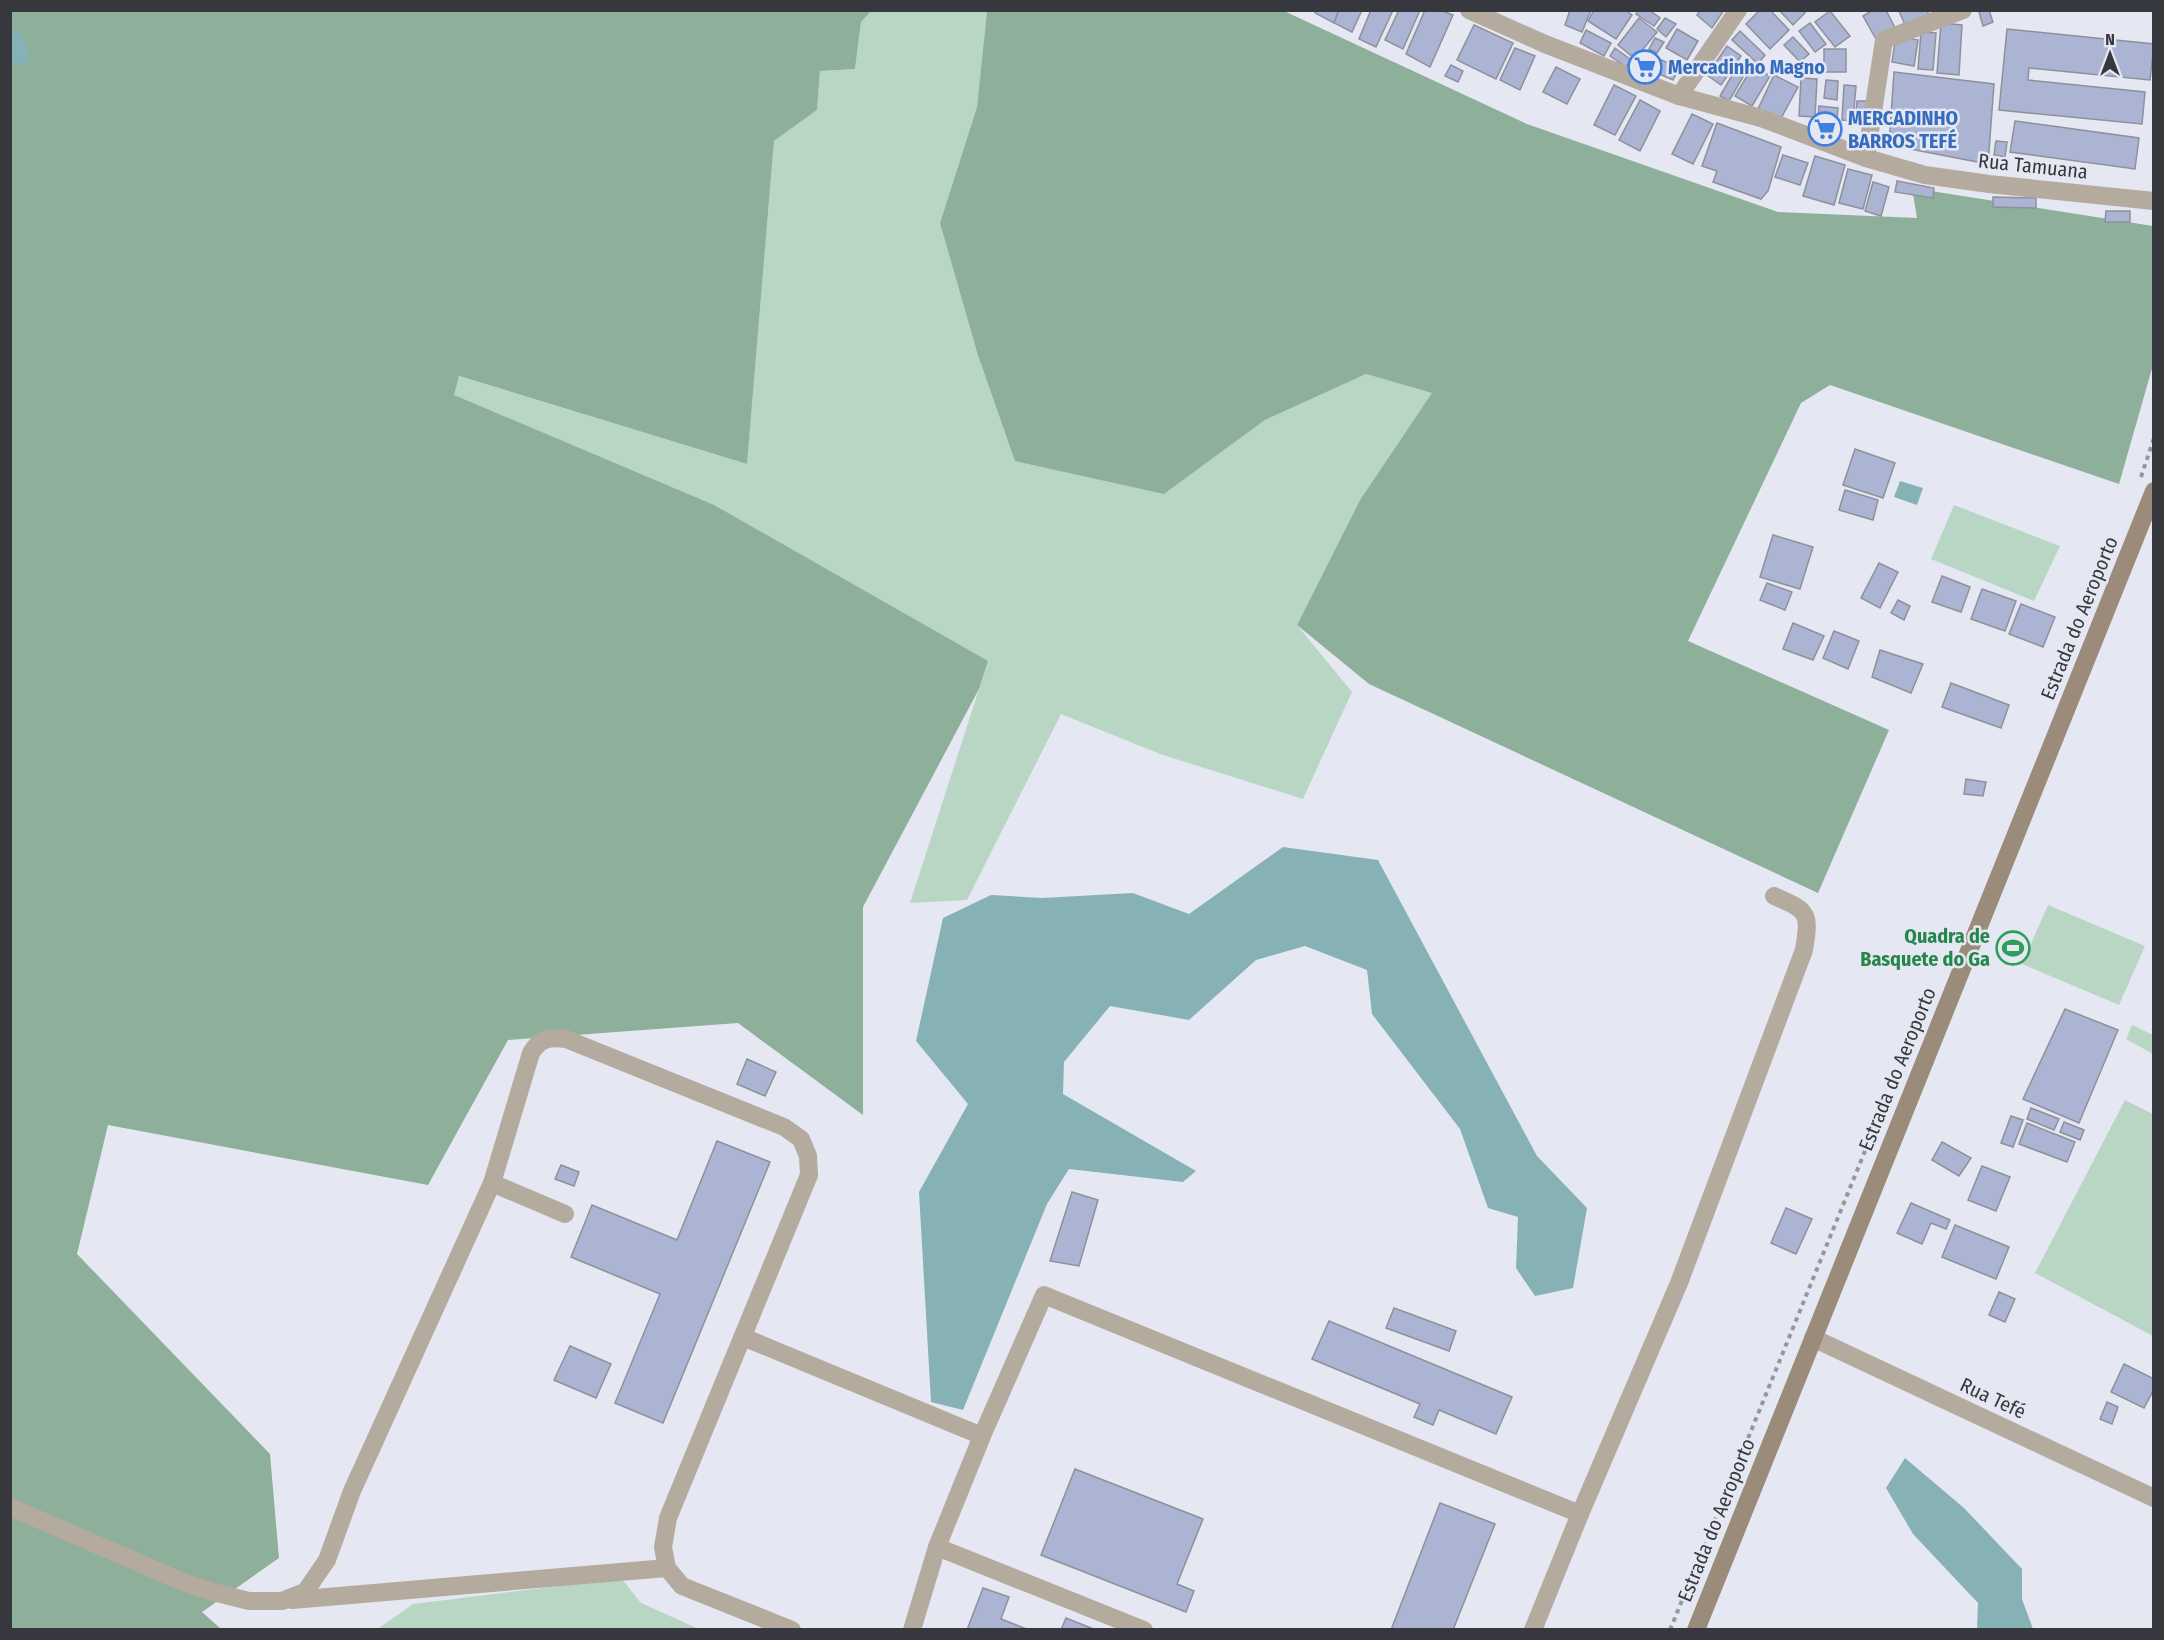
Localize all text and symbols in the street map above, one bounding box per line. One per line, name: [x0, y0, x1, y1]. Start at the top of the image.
north arrow: [2080, 24, 2140, 84]
text: N: [2105, 30, 2115, 49]
supermarket icon: Mercadinho Magno: [1627, 49, 1663, 85]
place label: Mercadinho Magno: [1668, 55, 1825, 79]
place label: MERCADINHO BARROS TEFÉ: [1848, 106, 1958, 153]
supermarket icon: MERCADINHO BARROS TEFÉ: [1807, 111, 1843, 147]
street label: Rua Tamuana: [1977, 148, 2089, 184]
street label: Estrada do Aeroporto: [2035, 533, 2123, 703]
place label: Quadra de Basquete do Ga: [1860, 924, 1990, 971]
sports icon: Quadra de Basquete do Ga: [1995, 930, 2031, 966]
street label: Estrada do Aeroporto: [1853, 984, 1941, 1154]
street label: Rua Tefé: [1956, 1372, 2030, 1424]
street label: Estrada do Aeroporto: [1672, 1435, 1760, 1605]

